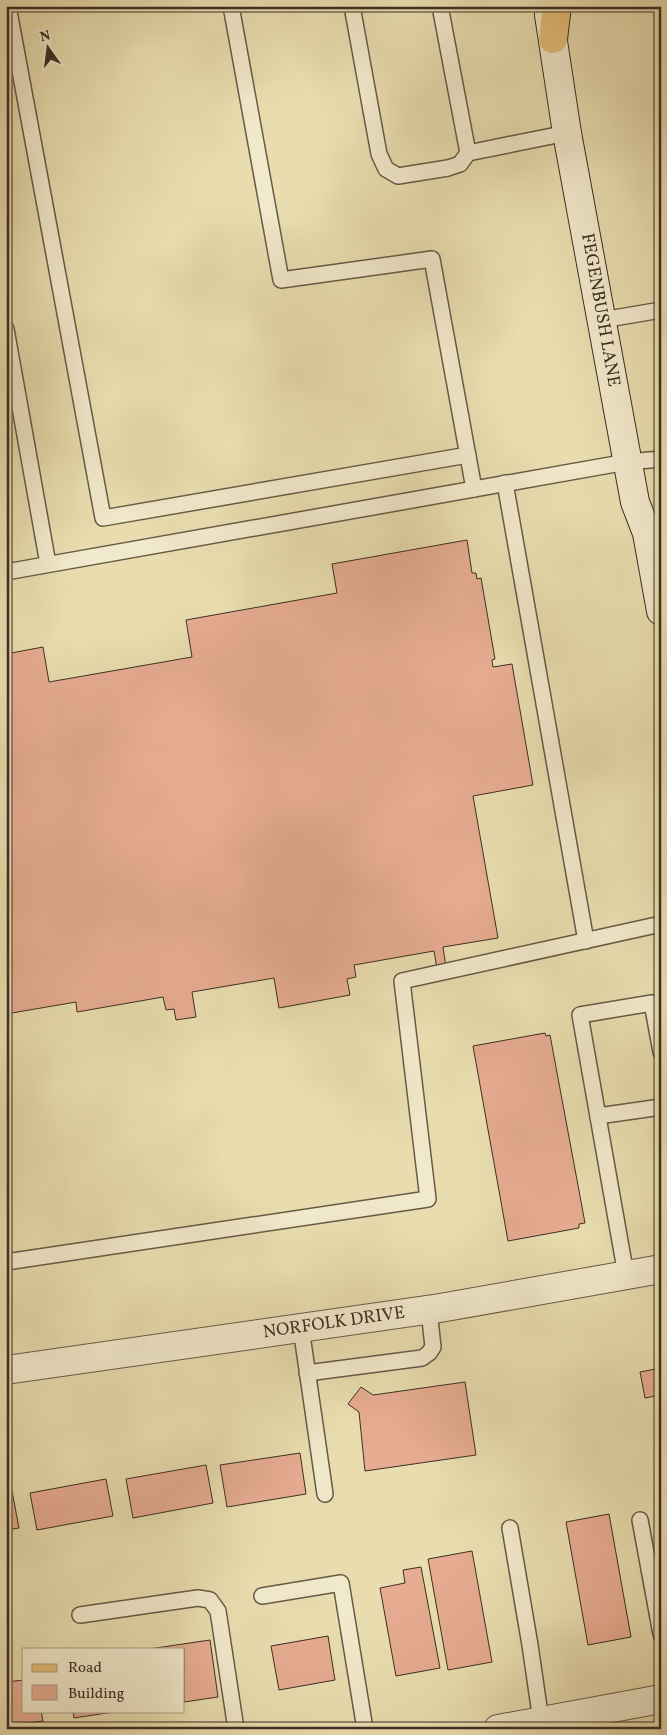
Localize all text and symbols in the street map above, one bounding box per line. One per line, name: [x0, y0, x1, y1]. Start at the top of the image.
north arrow: [22, 22, 72, 72]
text: N: [38, 26, 52, 47]
street label: FEGENBUSH LANE: [574, 231, 626, 389]
street label: NORFOLK DRIVE: [261, 1301, 407, 1345]
legend: [22, 1648, 185, 1712]
text: Road: [68, 1658, 102, 1679]
text: Building: [68, 1684, 125, 1705]

